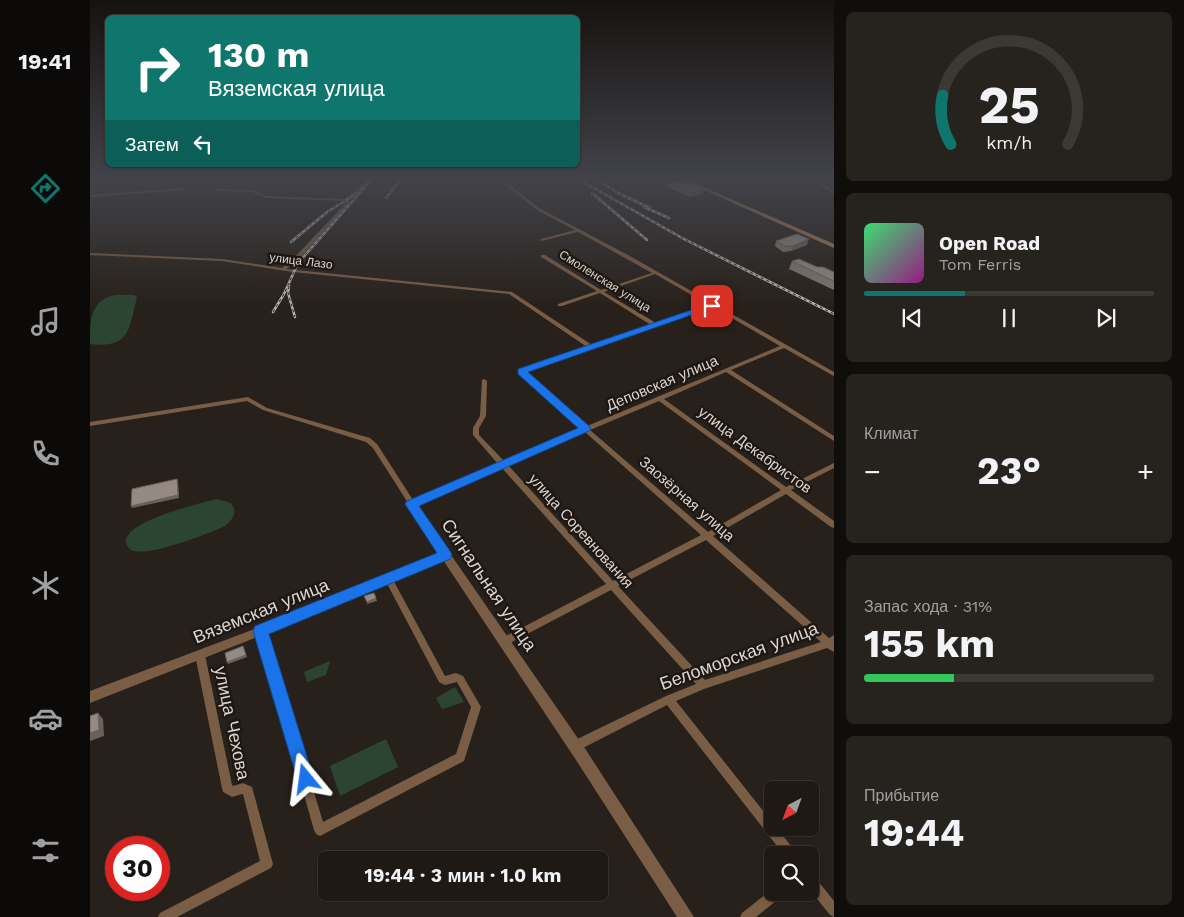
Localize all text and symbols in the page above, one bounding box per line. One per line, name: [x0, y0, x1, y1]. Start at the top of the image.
text: 130 m: [208, 34, 309, 76]
icon: right: [125, 35, 190, 100]
text: 19:41: [19, 49, 71, 74]
text: 25: [978, 75, 1040, 136]
text: Вяземская улица: [208, 76, 385, 101]
icon: left: [189, 130, 217, 158]
text: km/h: [986, 132, 1032, 153]
text: Затем: [125, 133, 179, 156]
icon: directions: [28, 171, 63, 206]
text: Open Road: [939, 232, 1040, 255]
street label: Смоленская улица: [557, 247, 654, 315]
street label: улица Лазо: [269, 250, 334, 272]
text: Tom Ferris: [939, 255, 1021, 274]
pin: [691, 285, 733, 327]
icon: arrive: [698, 292, 726, 320]
icon: music: [28, 304, 63, 339]
icon: previous: [898, 304, 926, 332]
icon: pause: [995, 304, 1023, 332]
icon: next: [1092, 304, 1120, 332]
street label: Деповская улица: [603, 351, 721, 415]
street label: улица Декабристов: [695, 403, 815, 497]
text: Климат: [864, 424, 918, 443]
icon: phone: [28, 436, 63, 471]
text: 23°: [977, 449, 1041, 493]
street label: Заозёрная улица: [636, 453, 739, 546]
text: −: [864, 455, 881, 488]
text: +: [1137, 455, 1154, 488]
street label: улица Соревнования: [525, 470, 637, 592]
street label: Сигнальная улица: [437, 515, 542, 656]
icon: climate: [28, 568, 63, 603]
street label: Вяземская улица: [190, 573, 333, 647]
text: Запас хода · 31%: [864, 597, 992, 616]
street label: Беломорская улица: [657, 617, 822, 694]
text: 155 km: [864, 622, 995, 666]
street label: улица Чехова: [210, 664, 255, 782]
icon: car: [28, 701, 63, 736]
position arrow: [279, 752, 331, 804]
north arrow: [764, 781, 819, 836]
map controls: [764, 781, 819, 901]
text: Прибытие: [864, 786, 939, 805]
text: 19:44: [864, 811, 964, 855]
icon: filters: [28, 833, 63, 868]
speed limit sign: 30: [105, 836, 170, 901]
button: search: [764, 846, 819, 901]
text: 19:44 · 3 мин · 1.0 km: [365, 864, 561, 887]

